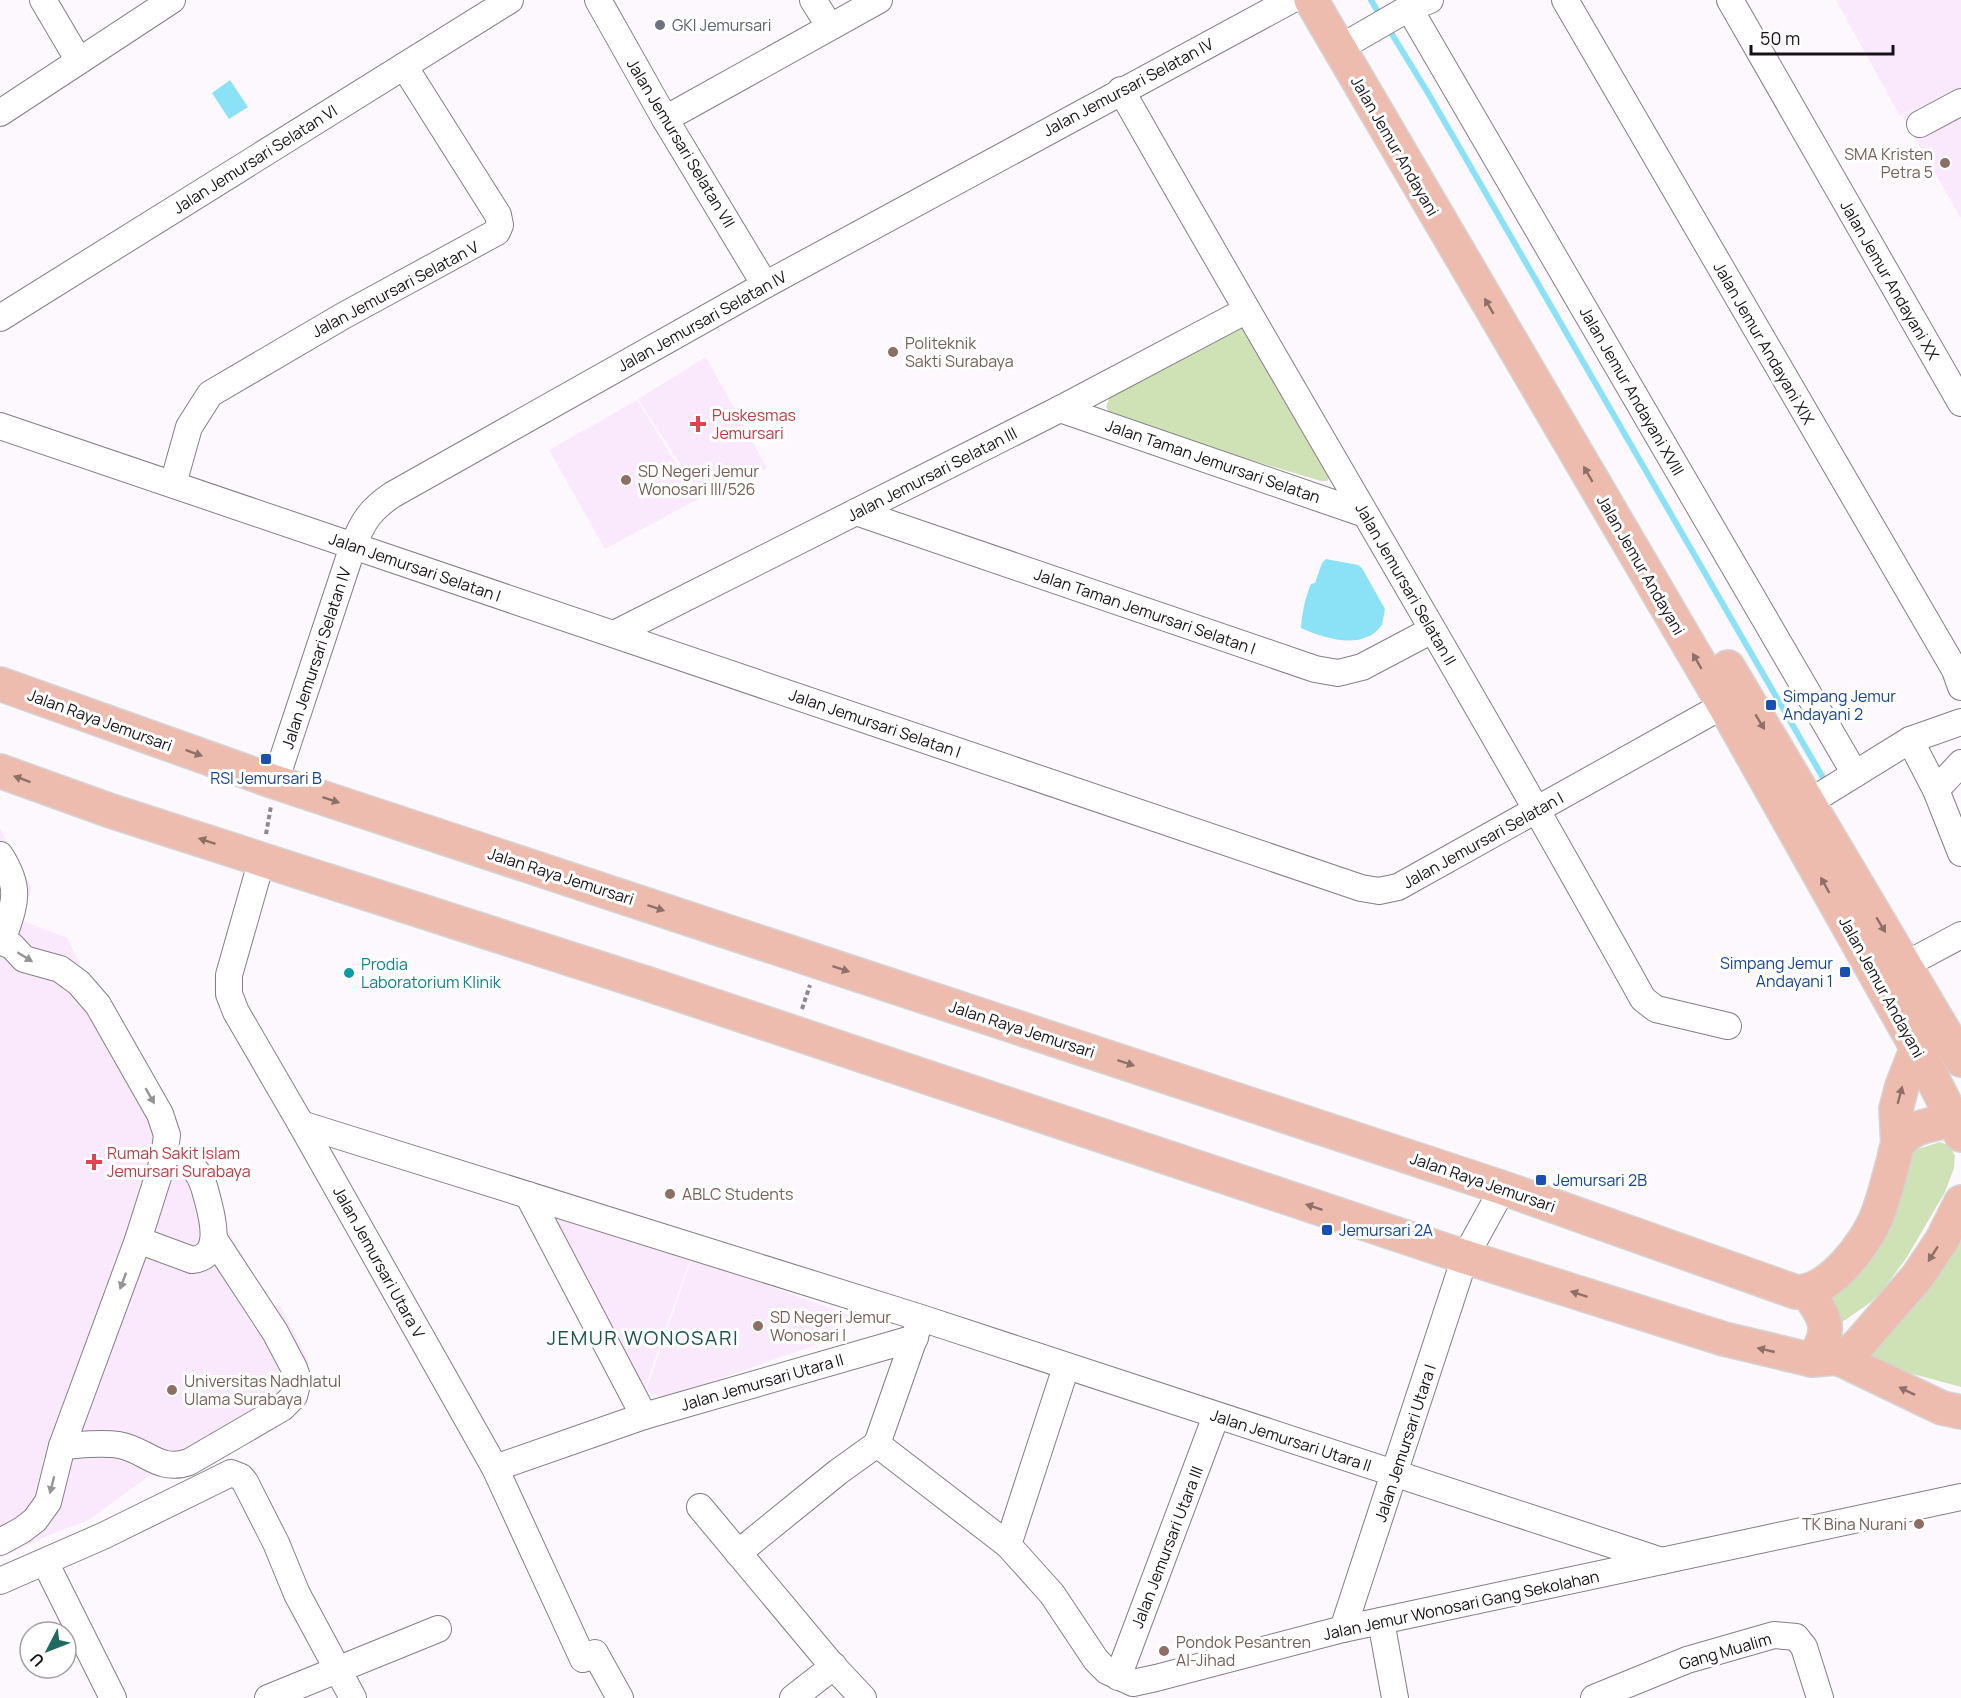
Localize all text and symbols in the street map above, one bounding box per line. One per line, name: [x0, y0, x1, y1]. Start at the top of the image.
place label: GKI Jemursari: [672, 14, 772, 36]
marker: GKI Jemursari: [653, 18, 667, 32]
scale bar: [1751, 18, 1894, 56]
text: 50 m: [1760, 26, 1800, 50]
street label: Jalan Jemursari Selatan IV: [1039, 33, 1217, 141]
street label: Jalan Jemursari Selatan VII: [622, 54, 740, 232]
street label: Jalan Jemur Andayani: [1346, 72, 1444, 220]
street label: Jalan Jemursari Selatan VI: [169, 99, 341, 219]
place label: SMA Kristen Petra 5: [1844, 143, 1933, 183]
marker: SMA Kristen Petra 5: [1938, 156, 1952, 170]
street label: Jalan Jemur Andayani XX: [1835, 196, 1945, 364]
street label: Jalan Jemursari Selatan V: [308, 235, 483, 342]
street label: Jalan Jemur Andayani XIX: [1708, 258, 1820, 429]
street label: Jalan Jemursari Selatan IV: [614, 265, 791, 377]
one-way arrow: [1484, 298, 1495, 314]
street label: Jalan Jemur Andayani XVIII: [1575, 302, 1689, 480]
place label: Politeknik Sakti Surabaya: [905, 332, 1014, 372]
marker: Politeknik Sakti Surabaya: [886, 345, 900, 359]
place label: Puskesmas Jemursari: [712, 404, 796, 444]
street label: Jalan Taman Jemursari Selatan: [1103, 414, 1323, 508]
marker: Puskesmas Jemursari: [689, 415, 707, 433]
street label: Jalan Jemursari Selatan III: [843, 422, 1021, 526]
place label: SD Negeri Jemur Wonosari III/526: [638, 460, 759, 500]
one-way arrow: [1583, 465, 1593, 482]
marker: SD Negeri Jemur Wonosari III/526: [619, 473, 633, 487]
street label: Jalan Jemur Andayani: [1592, 491, 1690, 639]
street label: Jalan Jemursari Selatan II: [1350, 499, 1462, 669]
street label: Jalan Jemursari Selatan I: [326, 527, 504, 607]
street label: Jalan Taman Jemursari Selatan I: [1031, 563, 1259, 659]
street label: Jalan Jemursari Selatan IV: [276, 564, 356, 752]
one-way arrow: [1692, 653, 1703, 669]
street label: Jalan Jemursari Selatan I: [786, 683, 964, 763]
street label: Jalan Raya Jemursari: [25, 684, 175, 756]
place label: Simpang Jemur Andayani 2: [1783, 685, 1896, 725]
marker: Simpang Jemur Andayani 2: [1764, 698, 1778, 712]
one-way arrow: [1755, 714, 1765, 731]
one-way arrow: [185, 748, 203, 758]
marker: RSI Jemursari B: [259, 752, 273, 766]
place label: RSI Jemursari B: [210, 767, 322, 789]
one-way arrow: [13, 773, 31, 783]
street label: Jalan Jemursari Selatan I: [1399, 787, 1567, 893]
one-way arrow: [322, 796, 340, 806]
one-way arrow: [198, 836, 216, 845]
street label: Jalan Raya Jemursari: [485, 842, 637, 910]
one-way arrow: [1820, 876, 1830, 893]
one-way arrow: [647, 904, 665, 913]
street label: Jalan Jemur Andayani: [1834, 913, 1930, 1061]
one-way arrow: [1875, 917, 1886, 934]
one-way arrow: [17, 951, 34, 962]
place label: Simpang Jemur Andayani 1: [1720, 952, 1833, 992]
place label: Prodia Laboratorium Klinik: [361, 953, 502, 993]
one-way arrow: [832, 965, 850, 974]
marker: Simpang Jemur Andayani 1: [1838, 965, 1852, 979]
marker: Prodia Laboratorium Klinik: [342, 966, 356, 980]
street label: Jalan Raya Jemursari: [946, 995, 1098, 1063]
one-way arrow: [1117, 1059, 1135, 1069]
one-way arrow: [1896, 1086, 1905, 1104]
one-way arrow: [145, 1088, 155, 1105]
place label: Rumah Sakit Islam Jemursari Surabaya: [107, 1142, 251, 1182]
street label: Jalan Raya Jemursari: [1407, 1147, 1559, 1217]
marker: Rumah Sakit Islam Jemursari Surabaya: [85, 1153, 103, 1171]
place label: Jemursari 2B: [1553, 1169, 1647, 1191]
marker: Jemursari 2B: [1534, 1173, 1548, 1187]
street label: Jalan Jemursari Utara V: [328, 1182, 430, 1342]
place label: ABLC Students: [682, 1183, 793, 1205]
marker: ABLC Students: [663, 1187, 677, 1201]
one-way arrow: [1305, 1202, 1323, 1212]
place label: Jemursari 2A: [1339, 1219, 1433, 1241]
marker: Jemursari 2A: [1320, 1223, 1334, 1237]
one-way arrow: [1927, 1245, 1939, 1261]
one-way arrow: [117, 1272, 127, 1290]
one-way arrow: [1570, 1288, 1588, 1298]
place label: SD Negeri Jemur Wonosari I: [770, 1306, 891, 1346]
marker: SD Negeri Jemur Wonosari I: [751, 1319, 765, 1333]
district label: JEMUR WONOSARI: [547, 1324, 739, 1351]
one-way arrow: [1756, 1345, 1775, 1354]
street label: Jalan Jemursari Utara II: [678, 1348, 846, 1416]
street label: Jalan Jemursari Utara I: [1369, 1361, 1441, 1525]
place label: Universitas Nadhlatul Ulama Surabaya: [184, 1370, 341, 1410]
marker: Universitas Nadhlatul Ulama Surabaya: [165, 1383, 179, 1397]
one-way arrow: [1898, 1387, 1915, 1396]
street label: Jalan Jemursari Utara II: [1208, 1404, 1374, 1476]
street label: Jalan Jemursari Utara III: [1126, 1463, 1208, 1631]
one-way arrow: [47, 1475, 57, 1494]
place label: TK Bina Nurani: [1802, 1513, 1907, 1535]
marker: TK Bina Nurani: [1912, 1517, 1926, 1531]
street label: Jalan Jemur Wonosari Gang Sekolahan: [1321, 1565, 1601, 1645]
north arrow: [18, 1620, 78, 1680]
street label: Gang Mualim: [1676, 1627, 1774, 1675]
place label: Pondok Pesantren Al-Jihad: [1176, 1631, 1311, 1671]
marker: Pondok Pesantren Al-Jihad: [1157, 1644, 1171, 1658]
text: U: [25, 1648, 49, 1672]

